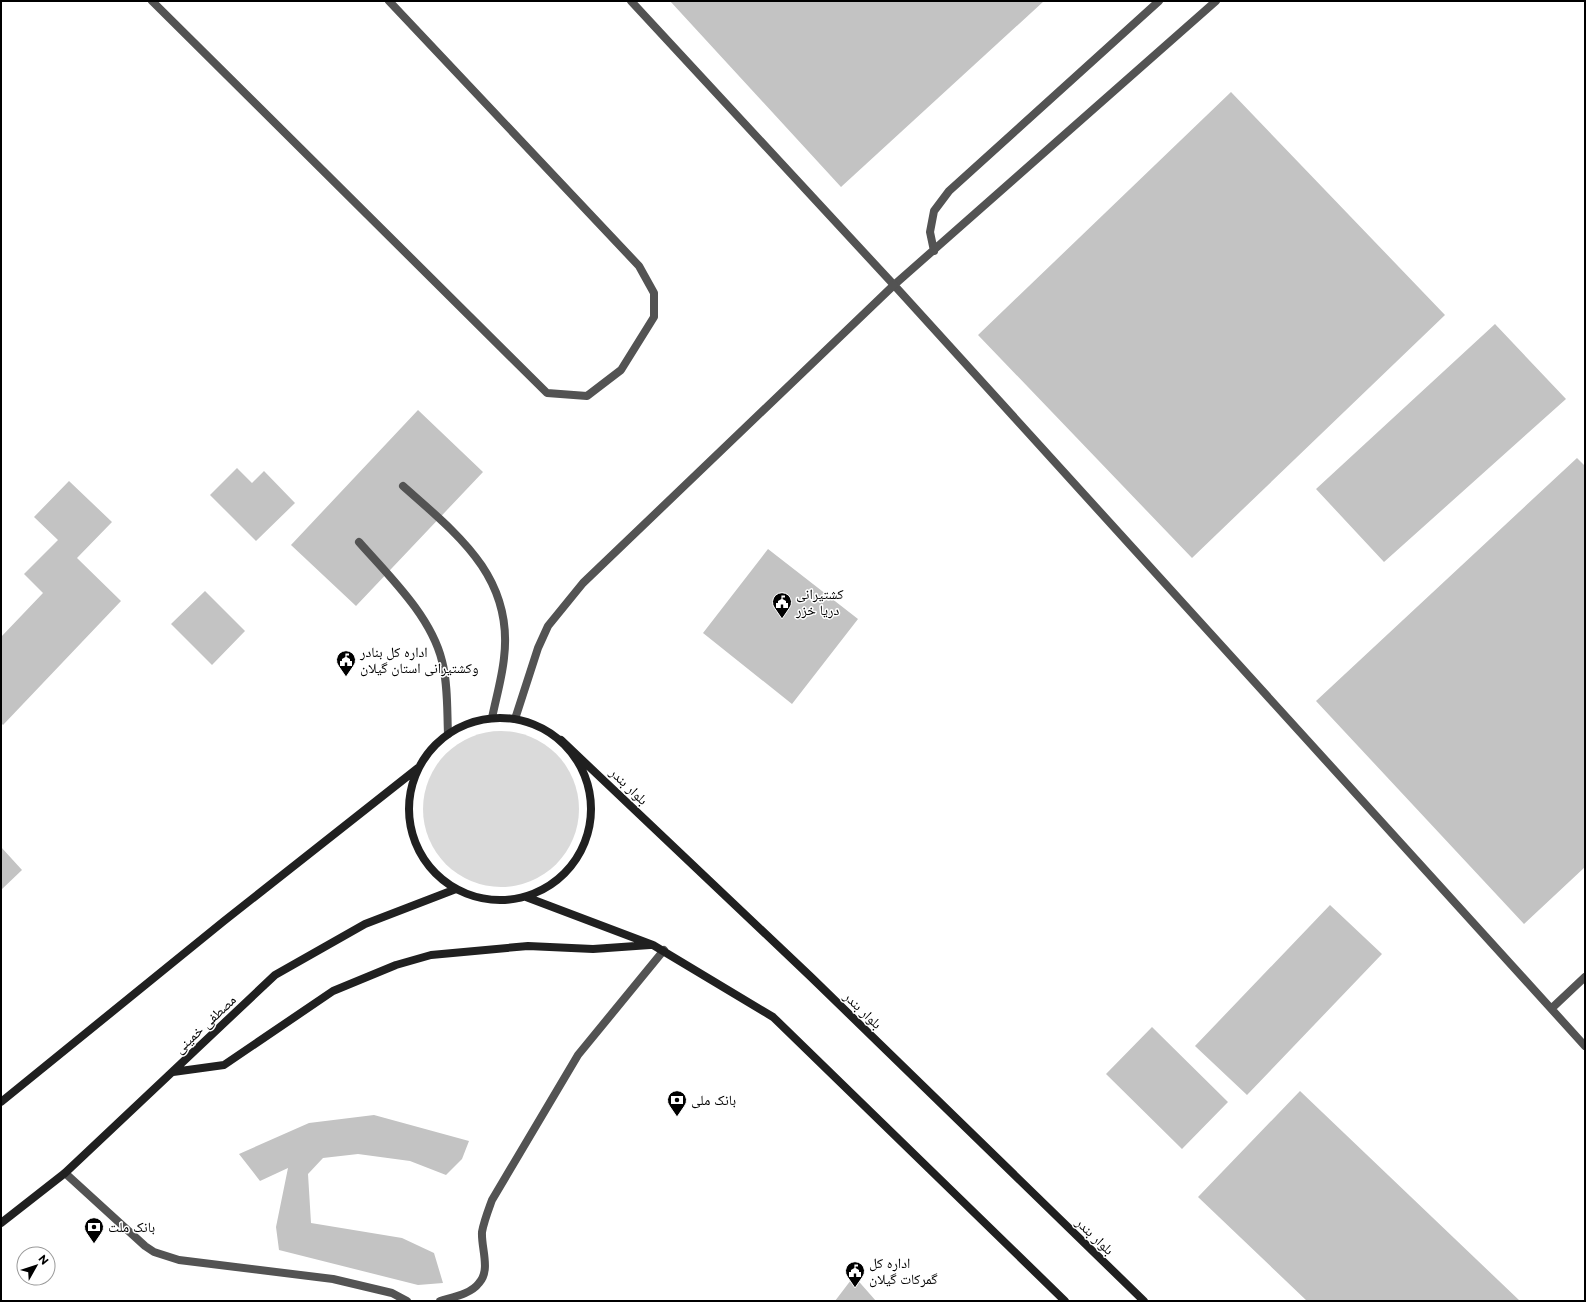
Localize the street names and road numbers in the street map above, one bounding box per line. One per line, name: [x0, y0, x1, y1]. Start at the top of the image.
street label: بلوار بندر: [605, 763, 652, 809]
street label: بلوار بندر: [839, 987, 886, 1033]
street label: مصطفی خمینی: [170, 991, 240, 1057]
street label: بلوار بندر: [1071, 1213, 1118, 1259]

